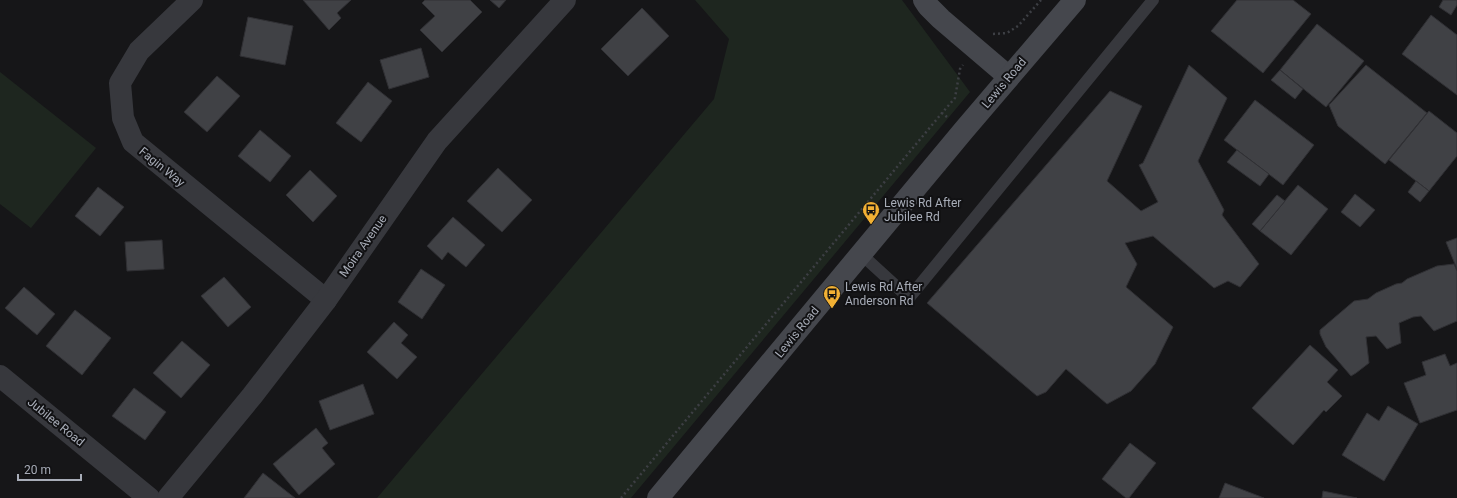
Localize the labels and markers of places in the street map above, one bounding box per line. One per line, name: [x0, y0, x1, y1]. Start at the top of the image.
place label: Lewis Rd After Jubilee Rd: [884, 196, 961, 224]
bus stop icon: Lewis Rd After Jubilee Rd: [861, 200, 881, 225]
place label: Lewis Rd After Anderson Rd: [845, 280, 922, 308]
bus stop icon: Lewis Rd After Anderson Rd: [822, 284, 842, 309]

